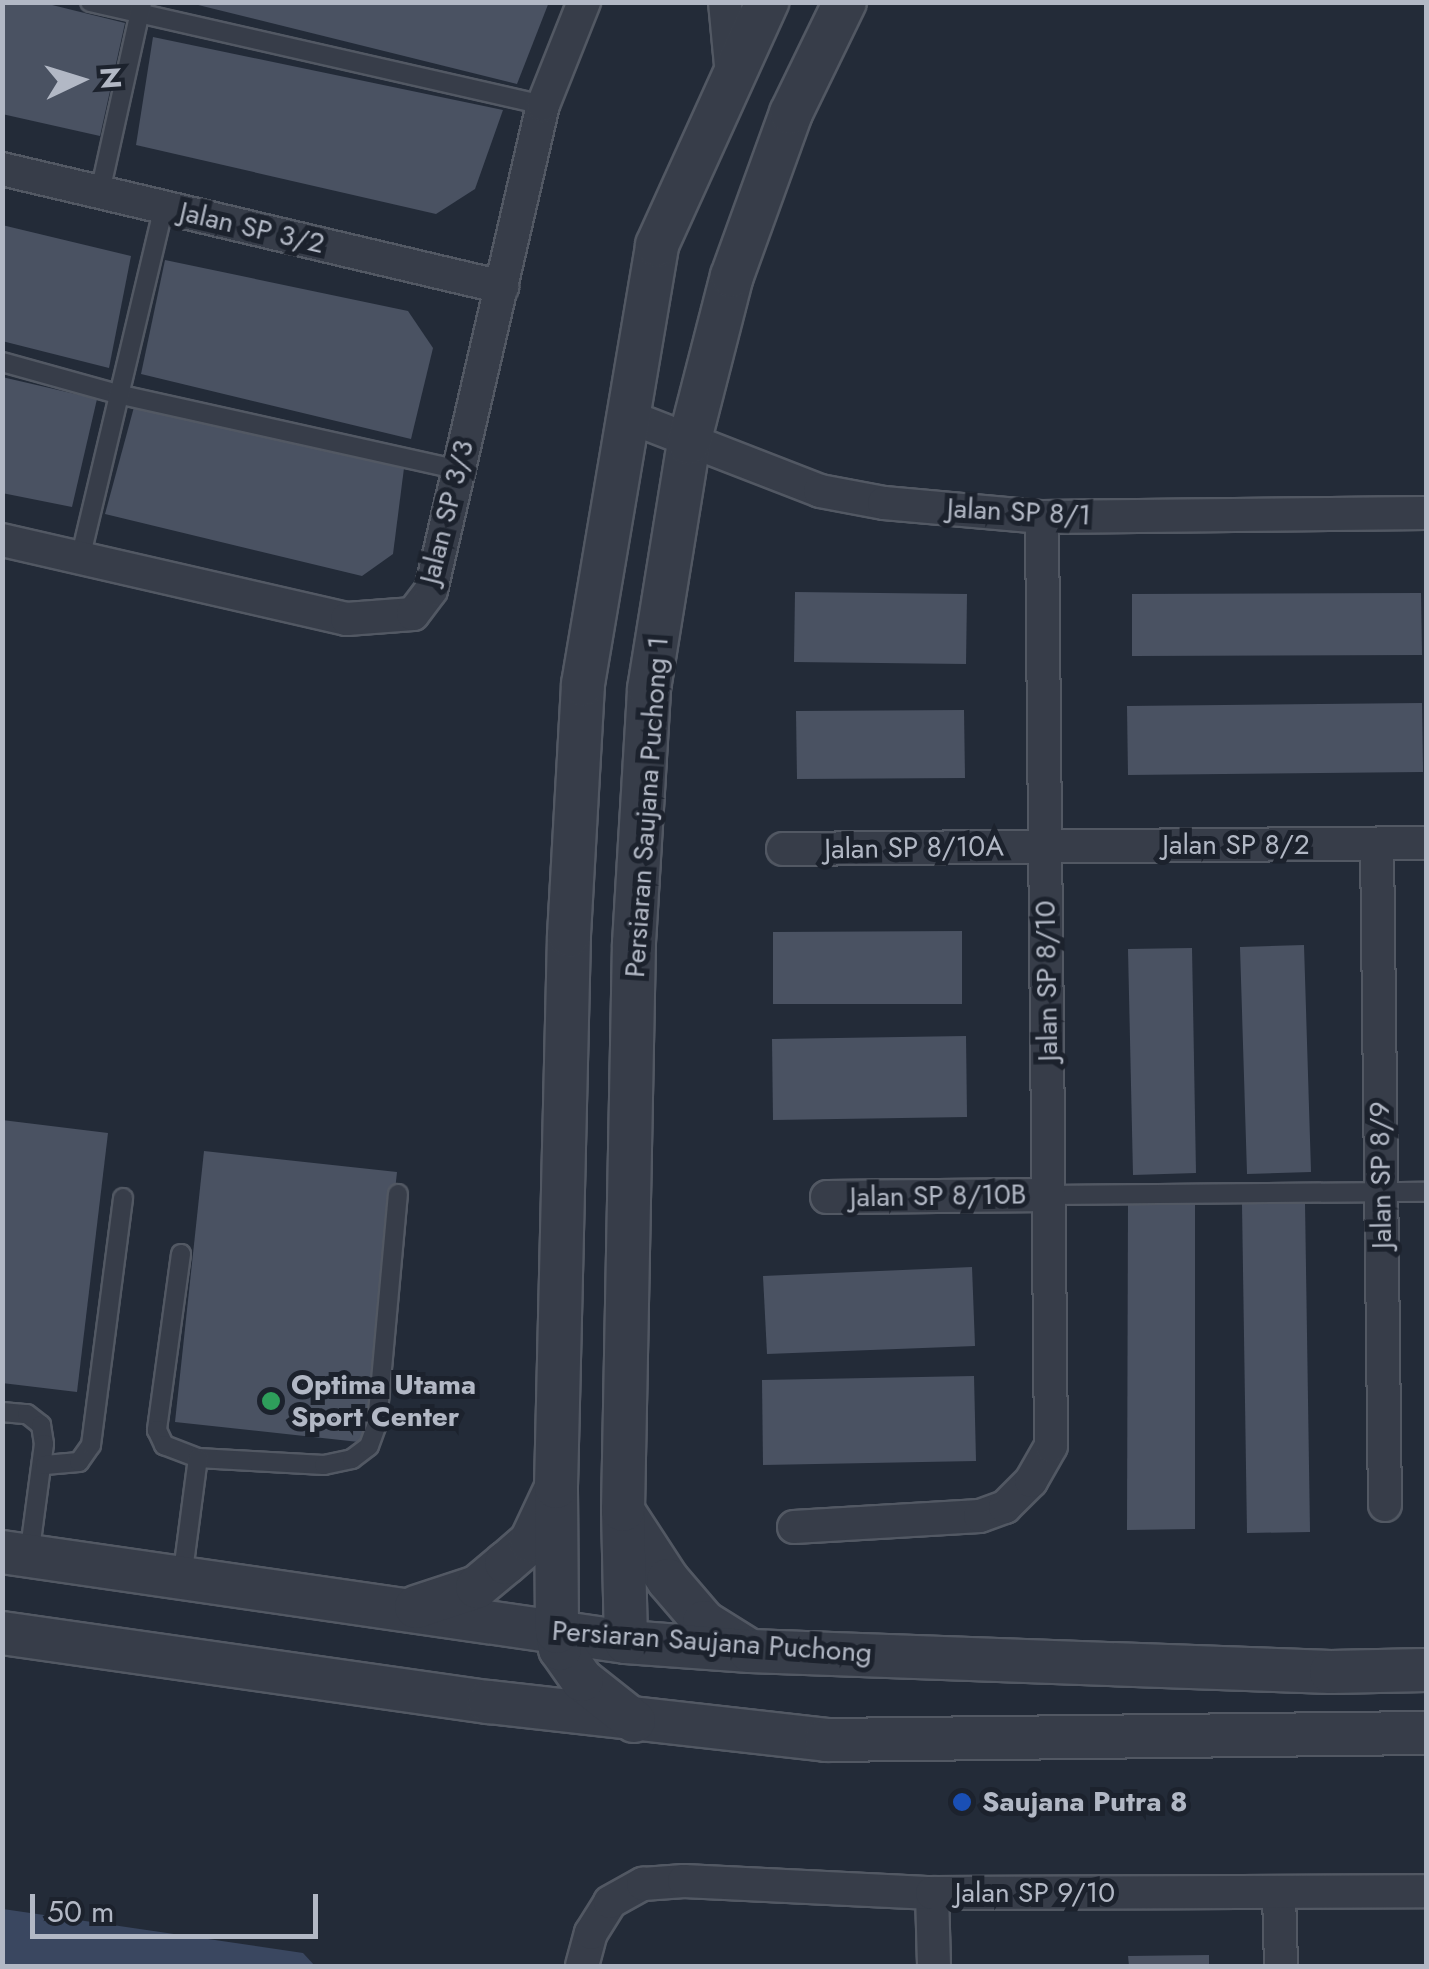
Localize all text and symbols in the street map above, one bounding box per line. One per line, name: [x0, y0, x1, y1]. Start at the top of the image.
north arrow: [30, 30, 130, 130]
text: N: [89, 65, 132, 90]
street label: Jalan SP 3/2: [176, 195, 328, 261]
street label: Jalan SP 3/3: [413, 437, 481, 587]
street label: Jalan SP 8/1: [946, 491, 1092, 533]
street label: Persiaran Saujana Puchong 1: [618, 635, 676, 979]
street label: Jalan SP 8/2: [1162, 828, 1310, 862]
street label: Jalan SP 8/10A: [824, 830, 1004, 866]
street label: Jalan SP 8/10: [1029, 900, 1065, 1062]
street label: Jalan SP 8/9: [1363, 1101, 1399, 1249]
street label: Jalan SP 8/10B: [849, 1178, 1027, 1214]
place label: Optima Utama Sport Center: [291, 1368, 476, 1434]
marker: Optima Utama Sport Center: [260, 1390, 282, 1412]
street label: Persiaran Saujana Puchong: [551, 1614, 873, 1670]
place label: Saujana Putra 8: [982, 1785, 1187, 1819]
marker: Saujana Putra 8: [951, 1791, 973, 1813]
scale bar: [35, 1874, 322, 1936]
street label: Jalan SP 9/10: [955, 1876, 1115, 1910]
text: 50 m: [47, 1890, 114, 1933]

